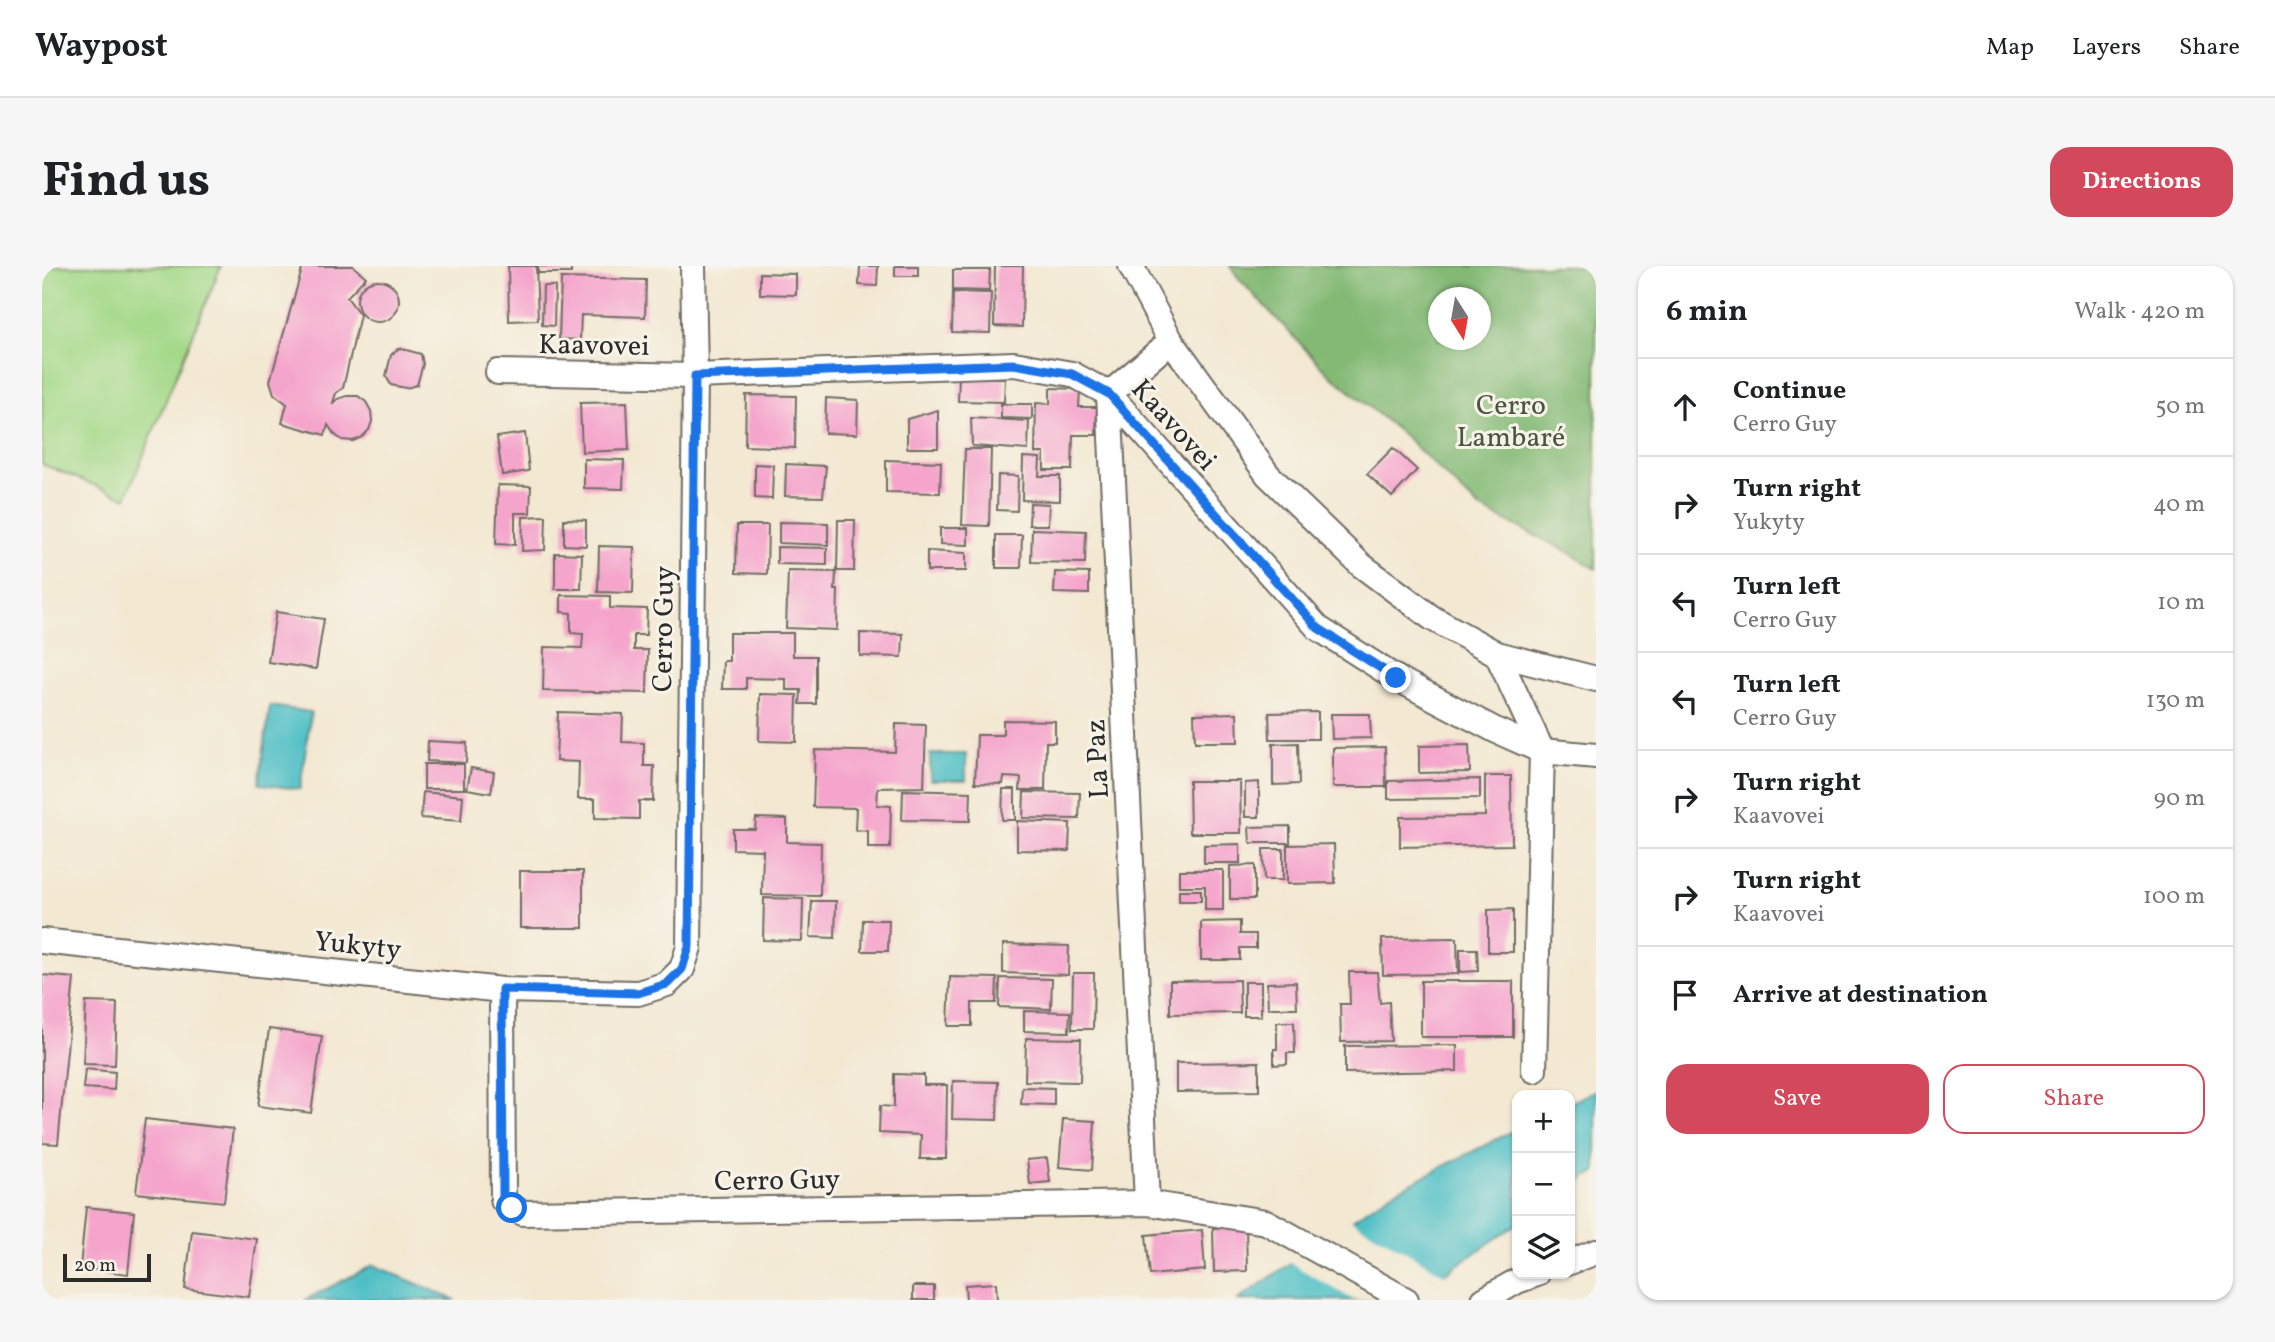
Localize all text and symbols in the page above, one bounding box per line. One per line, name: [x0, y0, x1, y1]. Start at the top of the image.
text: Waypost: [35, 25, 168, 71]
text: Map: [1986, 31, 2034, 65]
text: Layers: [2072, 31, 2141, 65]
text: Share: [2179, 31, 2240, 65]
button: Directions: [2050, 147, 2233, 217]
text: Find us: [42, 148, 210, 217]
north arrow: [1428, 287, 1491, 350]
text: 6 min: [1666, 291, 1748, 333]
text: Walk · 420 m: [2074, 296, 2205, 328]
street label: Kaavovei: [538, 326, 650, 367]
street label: Kaavovei: [1121, 371, 1225, 480]
text: Continue: [1733, 373, 1846, 409]
park label: Cerro Lambaré: [1457, 387, 1565, 458]
icon: ahead: [1666, 388, 1704, 426]
text: 50 m: [2156, 391, 2205, 423]
text: Cerro Guy: [1733, 409, 1837, 441]
text: Turn right: [1733, 471, 1861, 507]
icon: right: [1666, 486, 1704, 524]
text: 40 m: [2153, 489, 2205, 521]
text: Yukyty: [1733, 507, 1805, 539]
street label: Cerro Guy: [644, 566, 685, 692]
text: Turn left: [1733, 569, 1841, 605]
icon: left: [1666, 584, 1704, 622]
text: 10 m: [2157, 587, 2205, 619]
text: Cerro Guy: [1733, 605, 1837, 637]
route end: [1380, 662, 1411, 693]
text: Turn left: [1733, 667, 1841, 703]
icon: left: [1666, 682, 1704, 720]
text: 130 m: [2146, 685, 2205, 717]
text: Cerro Guy: [1733, 703, 1837, 735]
street label: La Paz: [1077, 718, 1120, 800]
text: Turn right: [1733, 765, 1861, 801]
icon: right: [1666, 780, 1704, 818]
text: 90 m: [2154, 783, 2205, 815]
text: Kaavovei: [1733, 801, 1824, 833]
text: Turn right: [1733, 863, 1861, 899]
icon: right: [1666, 878, 1704, 916]
text: 100 m: [2143, 881, 2205, 913]
text: Kaavovei: [1733, 899, 1824, 931]
street label: Yukyty: [312, 923, 403, 970]
icon: arrive: [1666, 976, 1704, 1014]
text: Arrive at destination: [1733, 977, 1988, 1013]
button: Save: [1666, 1064, 1929, 1134]
button: Share: [1943, 1064, 2205, 1134]
map controls: [1512, 1090, 1575, 1279]
button: +: [1512, 1090, 1575, 1153]
button: −: [1512, 1153, 1575, 1216]
street label: Cerro Guy: [714, 1161, 840, 1202]
route start: [496, 1192, 527, 1223]
button: layers: [1512, 1216, 1575, 1279]
scale bar: [63, 1251, 150, 1283]
text: 20 m: [74, 1253, 116, 1279]

